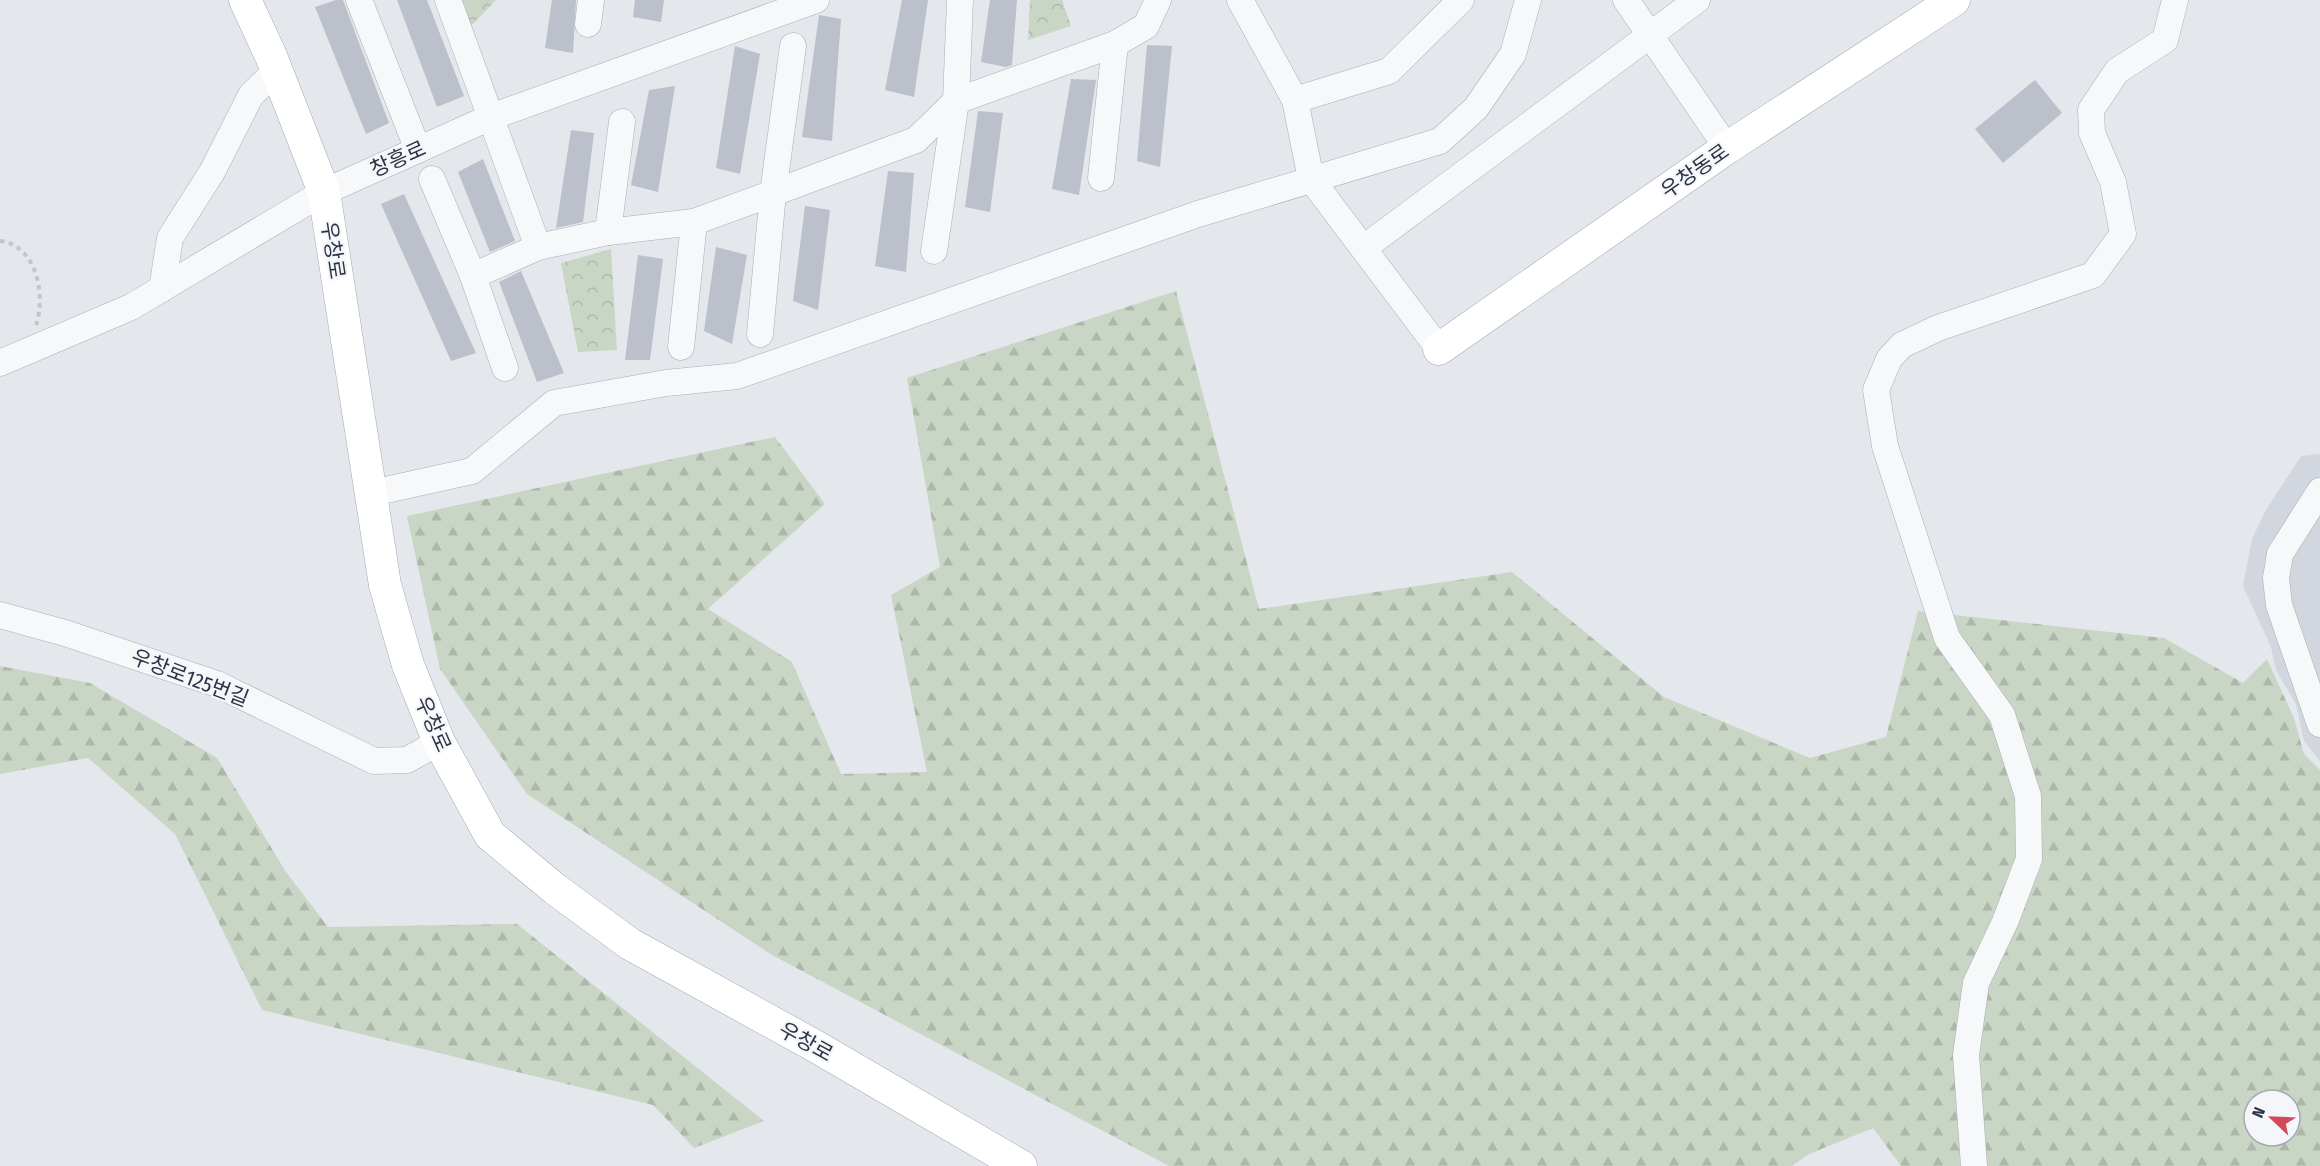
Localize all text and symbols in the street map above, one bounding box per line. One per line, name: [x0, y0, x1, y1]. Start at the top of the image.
street label: 창흥로: [366, 135, 430, 183]
street label: 우창동로: [1656, 138, 1734, 204]
street label: 우창로: [316, 219, 350, 281]
street label: 우창로125번길: [128, 644, 252, 712]
street label: 우창로: [409, 692, 457, 756]
street label: 우창로: [774, 1017, 838, 1067]
north arrow: [2242, 1088, 2302, 1148]
text: N: [2248, 1104, 2269, 1120]

